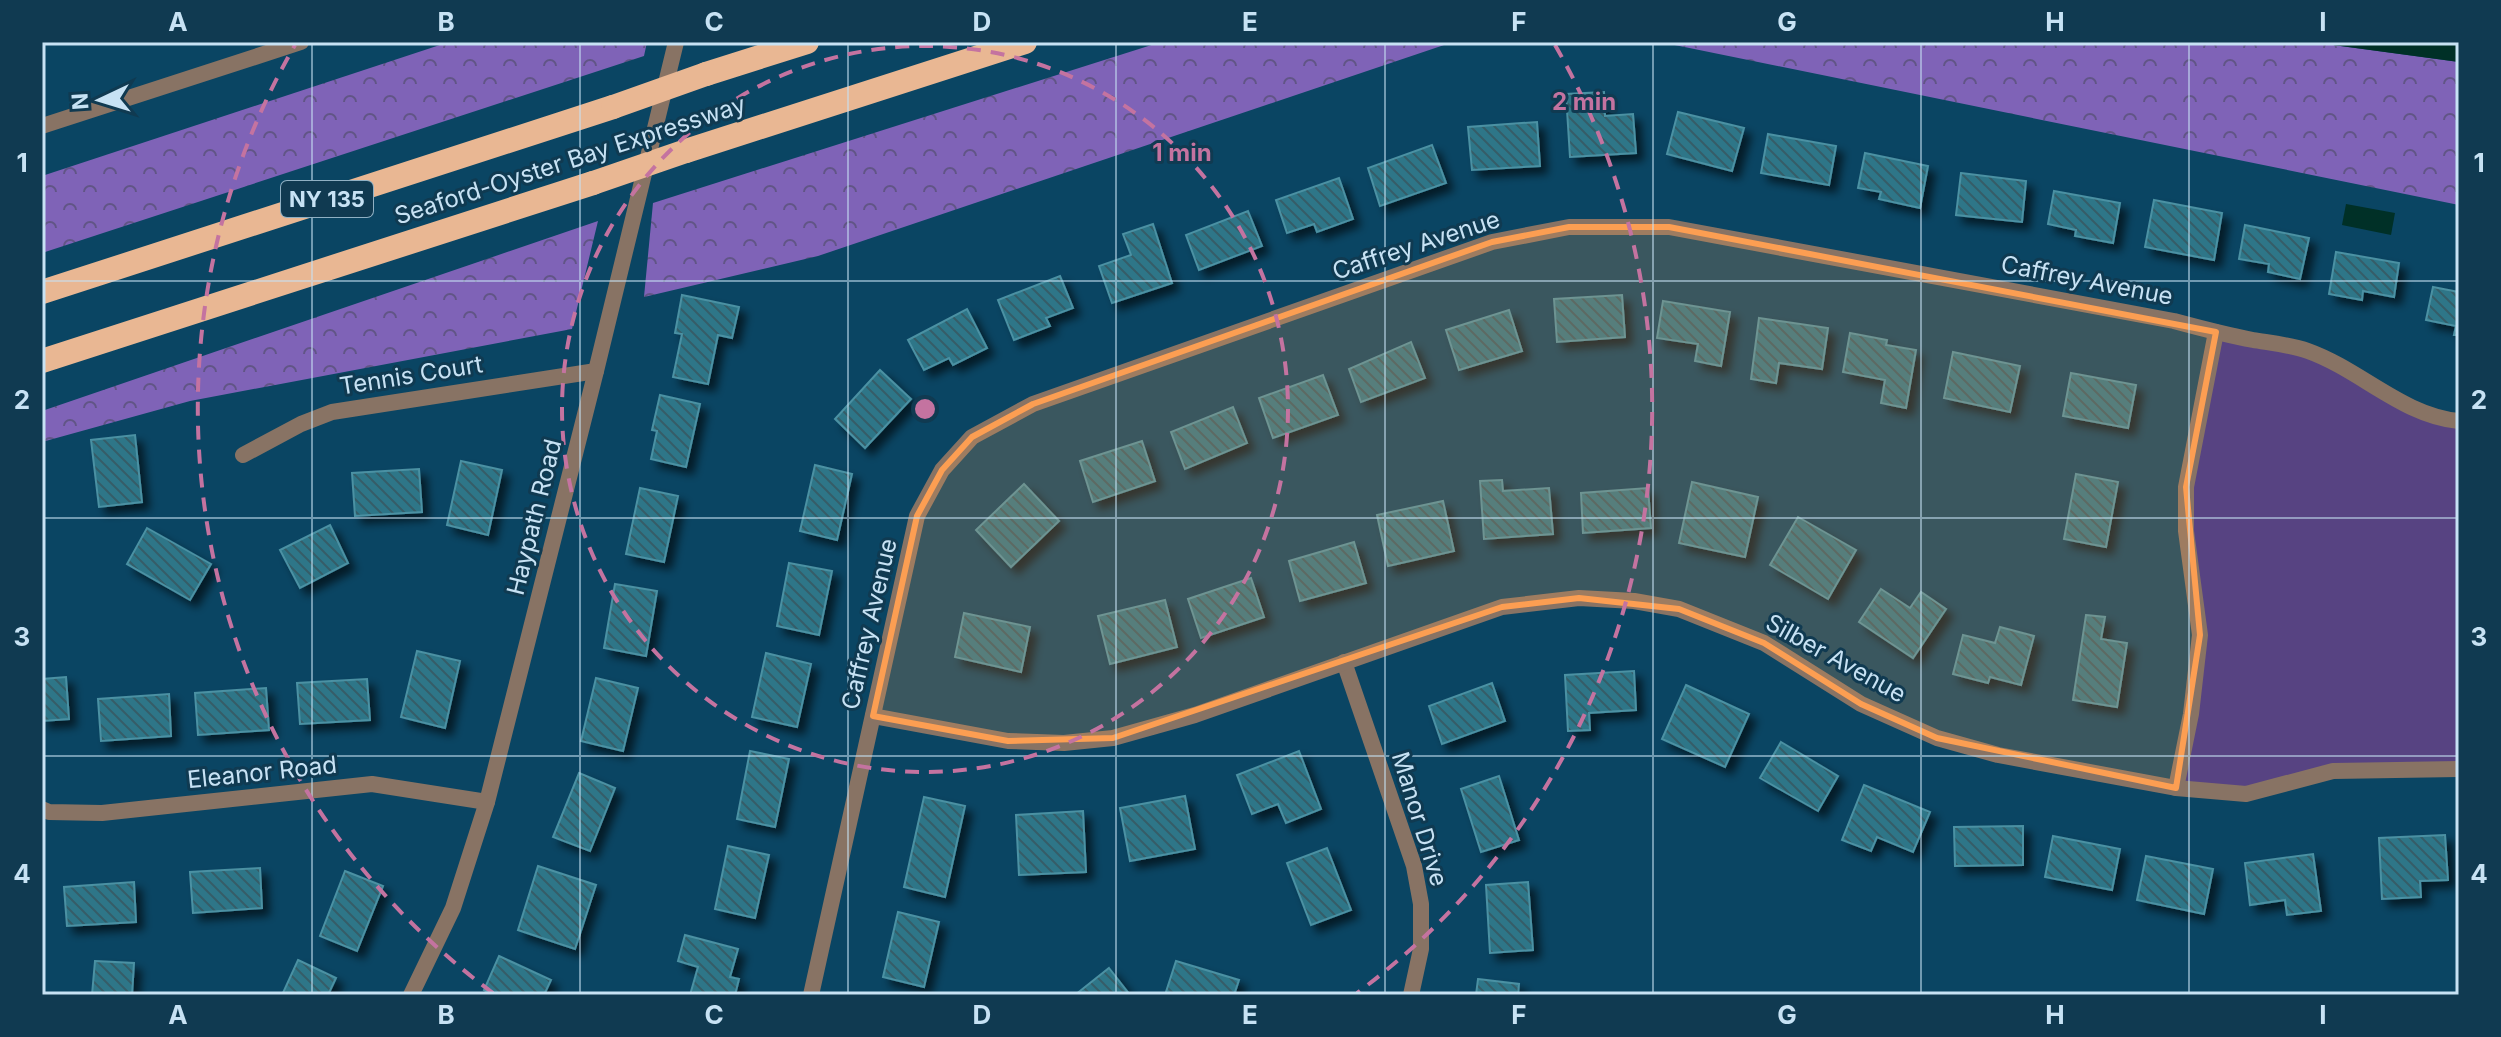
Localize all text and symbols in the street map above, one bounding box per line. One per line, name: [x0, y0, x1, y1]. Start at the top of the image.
text: A: [168, 6, 188, 37]
text: B: [437, 6, 455, 37]
text: C: [704, 6, 724, 37]
text: D: [973, 6, 991, 37]
text: E: [1242, 6, 1258, 37]
text: F: [1511, 6, 1527, 37]
text: G: [1777, 6, 1797, 37]
text: H: [2045, 6, 2065, 37]
text: I: [2319, 6, 2327, 37]
north arrow: [60, 60, 140, 140]
text: 2 min: [1552, 87, 1616, 116]
street label: Seaford-Oyster Bay Expressway: [391, 89, 749, 231]
text: N: [66, 92, 94, 111]
text: 1 min: [1152, 138, 1212, 167]
text: 1: [16, 147, 28, 178]
text: 1: [2473, 147, 2485, 178]
road number: NY 135: [281, 181, 373, 217]
street label: Caffrey Avenue: [1329, 204, 1503, 286]
street label: Caffrey Avenue: [1999, 249, 2175, 311]
street label: Tennis Court: [337, 349, 485, 401]
text: 2: [14, 384, 30, 415]
text: 2: [2471, 384, 2487, 415]
centre of rings: [911, 395, 939, 423]
street label: Haypath Road: [501, 436, 567, 598]
street label: Caffrey Avenue: [835, 536, 903, 712]
street label: Silber Avenue: [1761, 608, 1911, 708]
text: 3: [14, 621, 30, 652]
text: 3: [2471, 621, 2487, 652]
street label: Manor Drive: [1386, 748, 1454, 890]
street label: Eleanor Road: [186, 750, 338, 794]
text: 4: [13, 858, 31, 889]
text: 4: [2470, 858, 2488, 889]
text: A: [168, 999, 188, 1030]
text: B: [437, 999, 455, 1030]
text: C: [704, 999, 724, 1030]
text: D: [973, 999, 991, 1030]
text: E: [1242, 999, 1258, 1030]
text: F: [1511, 999, 1527, 1030]
text: G: [1777, 999, 1797, 1030]
text: H: [2045, 999, 2065, 1030]
text: I: [2319, 999, 2327, 1030]

